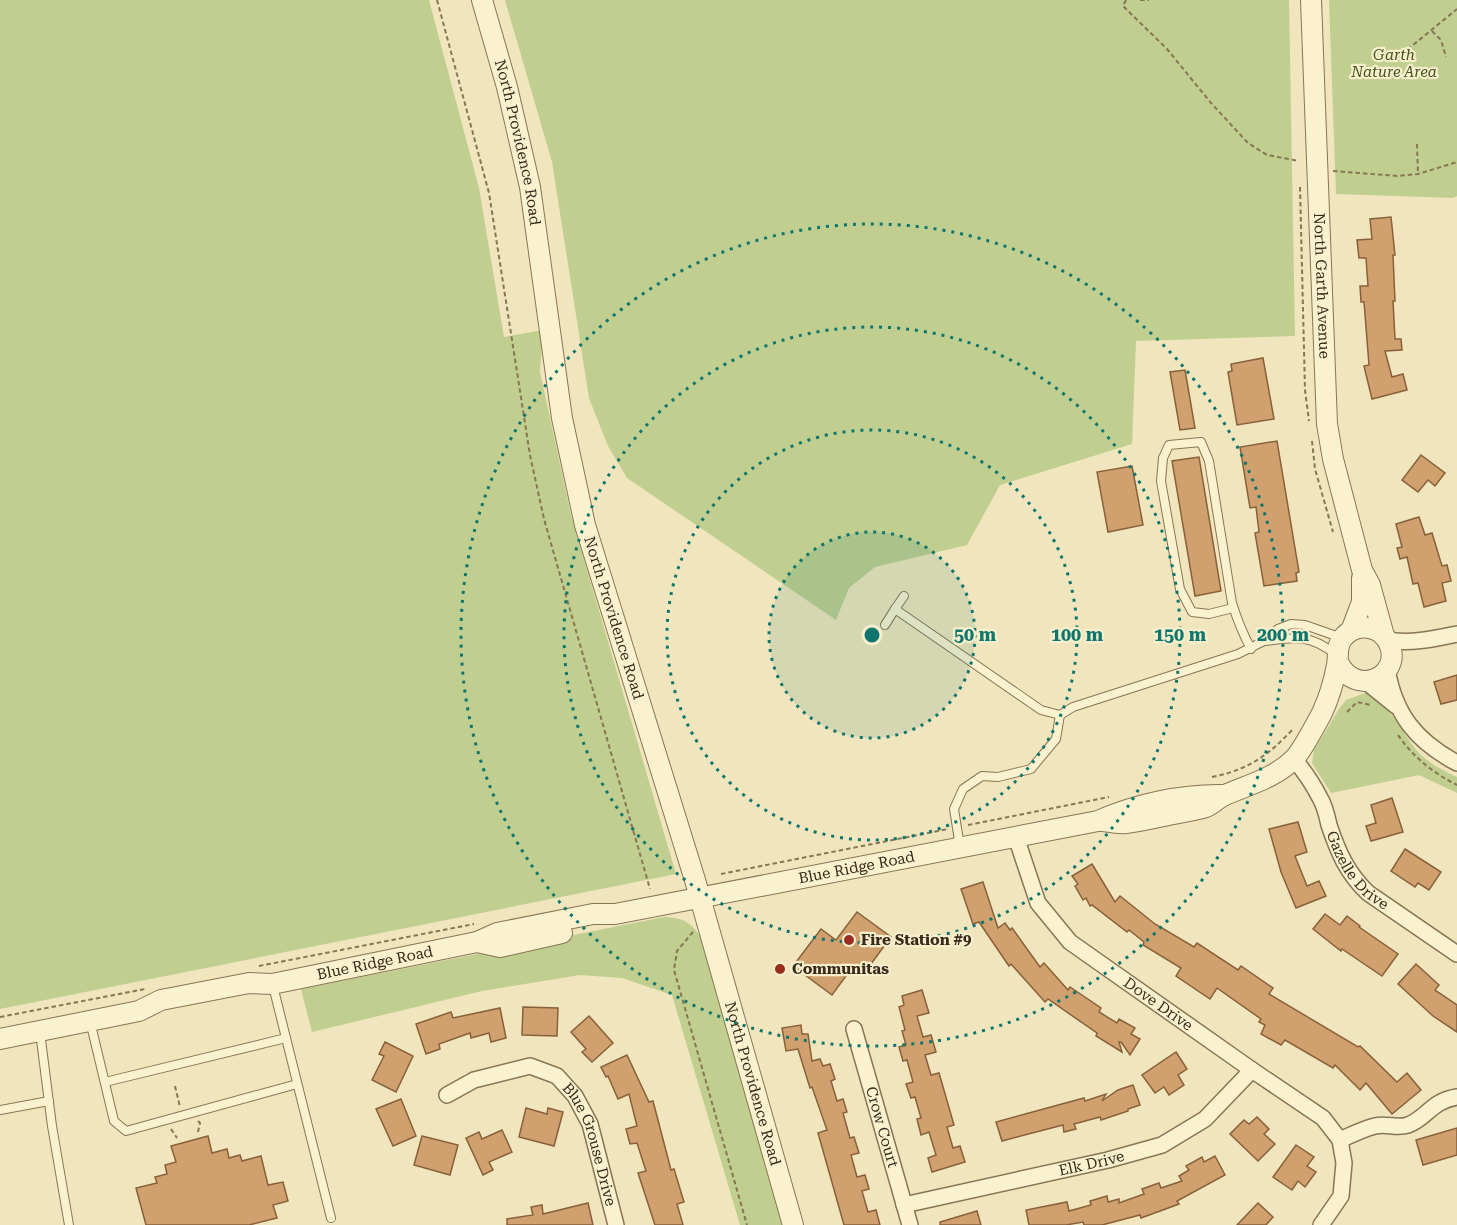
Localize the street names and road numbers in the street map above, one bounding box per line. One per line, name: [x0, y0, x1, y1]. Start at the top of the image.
street label: North Providence Road: [491, 57, 544, 227]
street label: North Garth Avenue: [1310, 213, 1334, 359]
street label: North Providence Road: [580, 534, 648, 702]
street label: Gazelle Drive: [1323, 828, 1392, 913]
street label: Blue Ridge Road: [797, 847, 917, 888]
street label: Blue Ridge Road: [315, 942, 435, 984]
street label: Dove Drive: [1120, 974, 1196, 1035]
street label: North Providence Road: [721, 999, 785, 1168]
street label: Blue Grouse Drive: [558, 1079, 620, 1208]
street label: Crow Court: [862, 1084, 902, 1170]
street label: Elk Drive: [1057, 1147, 1126, 1180]

